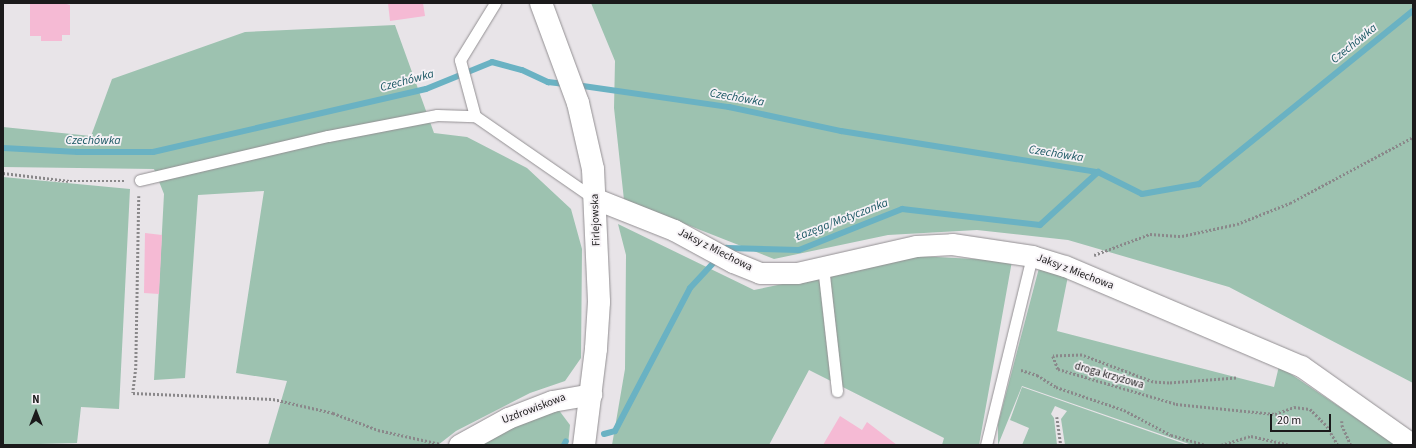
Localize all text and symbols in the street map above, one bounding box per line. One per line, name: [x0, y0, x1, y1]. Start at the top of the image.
water label: Czechówka: [1328, 21, 1380, 67]
water label: Czechówka: [378, 67, 436, 95]
water label: Czechówka: [709, 86, 765, 110]
water label: Czechówka: [65, 134, 121, 148]
water label: Czechówka: [1028, 143, 1084, 165]
street label: Firlejowska: [588, 194, 604, 246]
water label: Łazęga/Motyczanka: [794, 196, 890, 244]
street label: Jaksy z Miechowa: [676, 226, 754, 274]
street label: Jaksy z Miechowa: [1035, 251, 1115, 293]
street label: droga krzyżowa: [1073, 360, 1145, 392]
street label: Uzdrowiskowa: [500, 391, 568, 427]
north arrow: [16, 392, 56, 432]
text: N: [32, 392, 40, 407]
scale bar: [1272, 406, 1333, 432]
text: 20 m: [1277, 412, 1301, 429]

